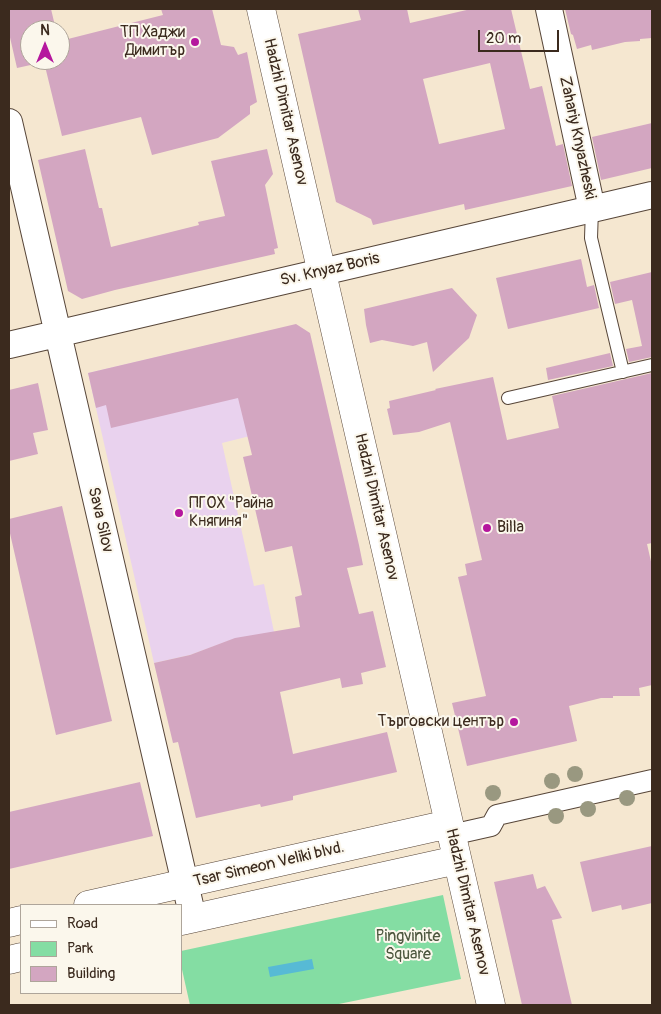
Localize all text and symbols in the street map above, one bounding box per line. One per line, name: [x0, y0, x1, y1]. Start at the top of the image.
north arrow: [20, 20, 70, 70]
scale bar: [481, 20, 562, 52]
text: N: [40, 22, 50, 39]
place label: ТП Хаджи Димитър: [120, 23, 185, 61]
text: 20 m: [486, 29, 521, 48]
marker: ТП Хаджи Димитър: [189, 36, 201, 48]
street label: Hadzhi Dimitar Asenov: [259, 36, 311, 188]
street label: Zahariy Knyazheski: [555, 75, 599, 201]
street label: Sv. Knyaz Boris: [278, 249, 382, 291]
street label: Hadzhi Dimitar Asenov: [350, 431, 402, 583]
street label: Sava Silov: [83, 485, 117, 555]
place label: ПГОХ "Райна Княгиня": [189, 494, 273, 532]
marker: ПГОХ "Райна Княгиня": [173, 507, 185, 519]
place label: Billa: [497, 518, 524, 538]
marker: Billa: [481, 522, 493, 534]
place label: Търговски център: [377, 712, 504, 732]
marker: Търговски център: [508, 716, 520, 728]
street label: Hadzhi Dimitar Asenov: [441, 826, 493, 978]
street label: Tsar Simeon Veliki blvd.: [192, 838, 346, 892]
legend: [20, 904, 182, 994]
text: Road: [67, 914, 98, 933]
park label: Pingvinite Square: [376, 927, 440, 965]
text: Park: [67, 939, 93, 958]
text: Building: [67, 964, 115, 983]

